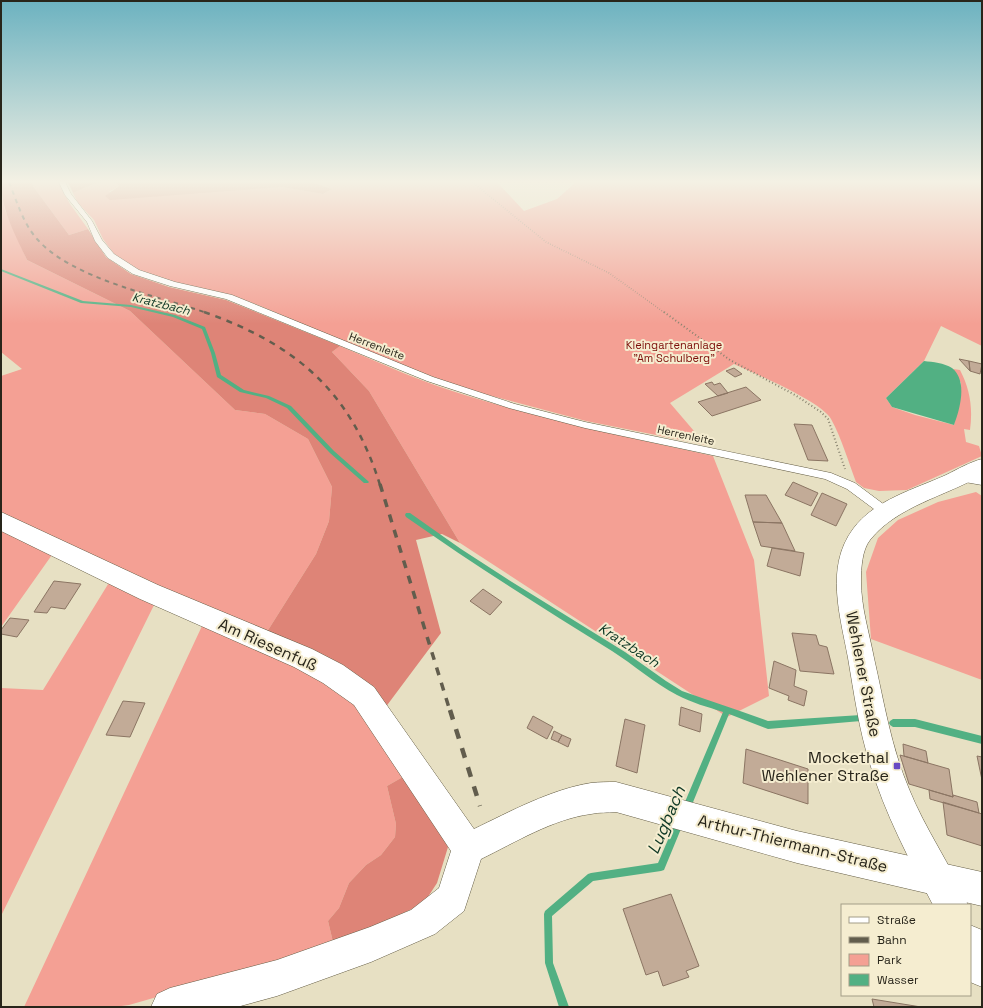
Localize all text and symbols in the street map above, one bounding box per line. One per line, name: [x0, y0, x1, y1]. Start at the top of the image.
water label: Kratzbach: [130, 289, 192, 319]
street label: Herrenleite: [347, 329, 407, 363]
park label: Kleingartenanlage "Am Schulberg": [626, 338, 722, 365]
street label: Herrenleite: [656, 422, 716, 448]
street label: Wehlener Straße: [841, 610, 886, 739]
street label: Am Riesenfuß: [215, 613, 320, 676]
water label: Kratzbach: [595, 619, 663, 671]
place label: Mockethal Wehlener Straße: [761, 747, 889, 786]
marker: Mockethal Wehlener Straße: [892, 761, 902, 771]
water label: Lugbach: [642, 782, 690, 857]
street label: Arthur-Thiermann-Straße: [696, 810, 890, 877]
legend: [841, 904, 971, 996]
text: Straße: [877, 912, 916, 928]
text: Bahn: [877, 932, 907, 948]
text: Park: [877, 952, 902, 968]
text: Wasser: [877, 972, 919, 988]

